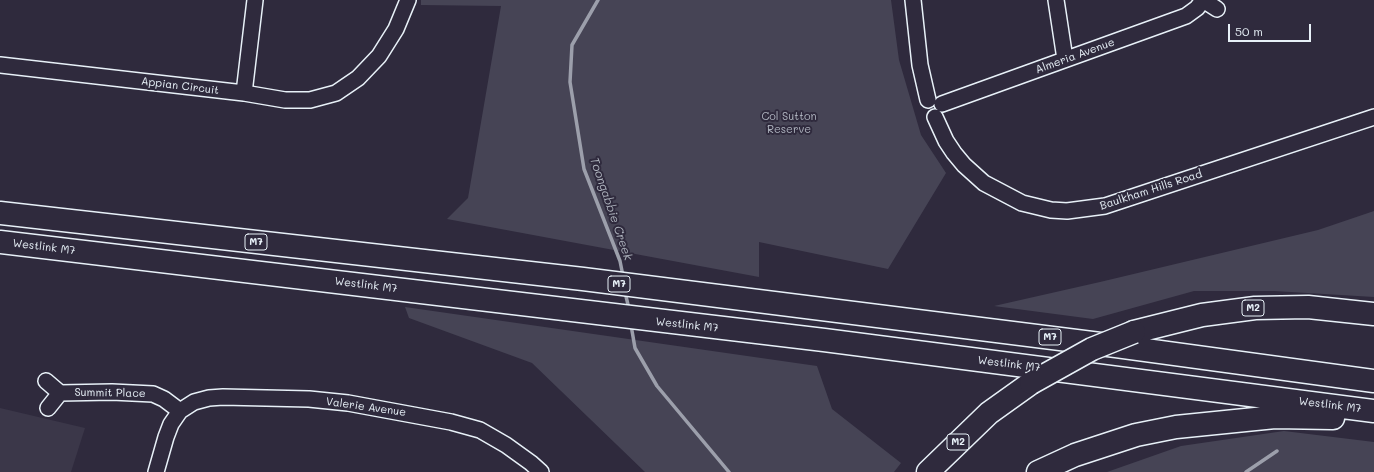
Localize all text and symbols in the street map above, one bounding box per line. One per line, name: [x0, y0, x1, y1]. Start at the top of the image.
scale bar: [1230, 16, 1313, 42]
text: 50 m: [1235, 23, 1263, 39]
street label: Almeria Avenue: [1034, 36, 1116, 76]
street label: Appian Circuit: [140, 75, 220, 97]
park label: Col Sutton Reserve: [761, 110, 817, 136]
water label: Toongabbie Creek: [587, 156, 635, 262]
street label: Baulkham Hills Road: [1098, 167, 1204, 213]
road number: M7: [245, 234, 267, 250]
street label: Westlink M7: [12, 237, 76, 257]
street label: Westlink M7: [334, 275, 398, 295]
road number: M7: [608, 276, 630, 292]
road number: M2: [1242, 300, 1264, 316]
street label: Westlink M7: [655, 315, 719, 335]
road number: M7: [1039, 329, 1061, 345]
street label: Westlink M7: [977, 354, 1041, 374]
street label: Summit Place: [74, 386, 146, 400]
street label: Valerie Avenue: [325, 395, 407, 419]
street label: Westlink M7: [1298, 395, 1362, 415]
road number: M2: [947, 434, 969, 450]

